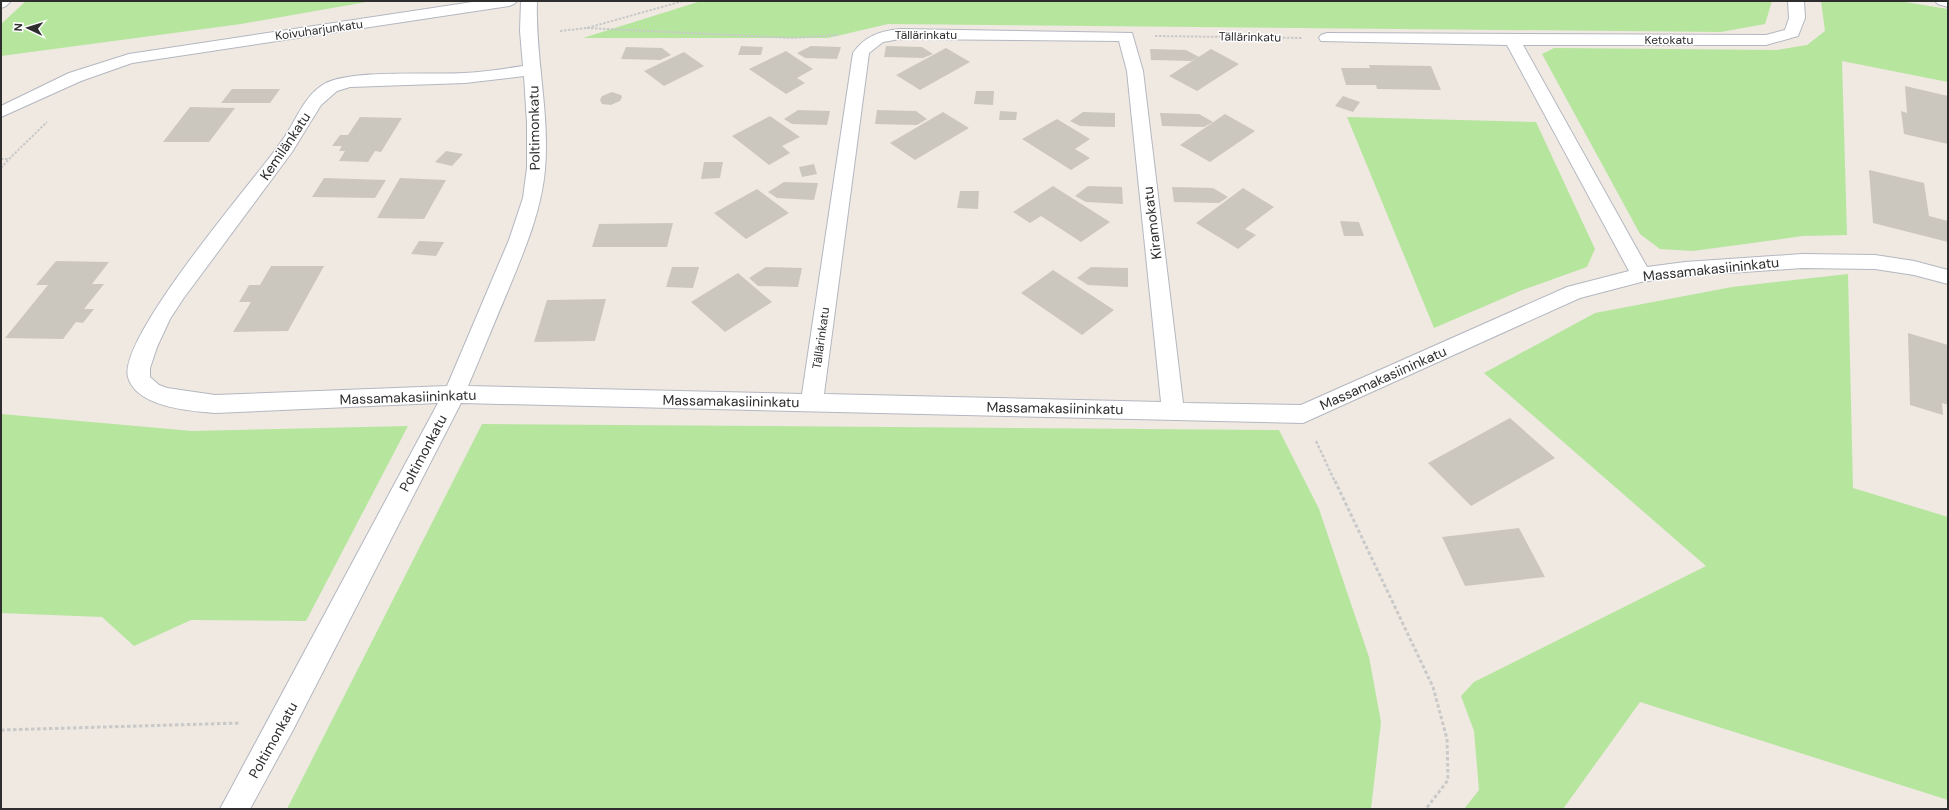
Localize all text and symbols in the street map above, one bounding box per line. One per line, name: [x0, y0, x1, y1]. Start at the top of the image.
north arrow: [8, 8, 48, 48]
street label: Koivuharjunkatu: [274, 16, 364, 44]
text: N: [11, 23, 25, 32]
street label: Tällärinkatu: [895, 27, 957, 43]
street label: Tällärinkatu: [1219, 28, 1281, 46]
street label: Ketokatu: [1645, 32, 1694, 48]
street label: Poltimonkatu: [524, 85, 544, 171]
street label: Kemilänkatu: [256, 109, 314, 183]
street label: Kiramokatu: [1139, 186, 1165, 260]
street label: Massamakasiininkatu: [1642, 253, 1780, 285]
street label: Tällärinkatu: [809, 306, 833, 370]
street label: Massamakasiininkatu: [1317, 342, 1449, 414]
street label: Massamakasiininkatu: [339, 386, 477, 408]
street label: Massamakasiininkatu: [662, 391, 800, 411]
street label: Massamakasiininkatu: [986, 398, 1124, 418]
street label: Poltimonkatu: [395, 411, 451, 495]
street label: Poltimonkatu: [245, 699, 301, 781]

